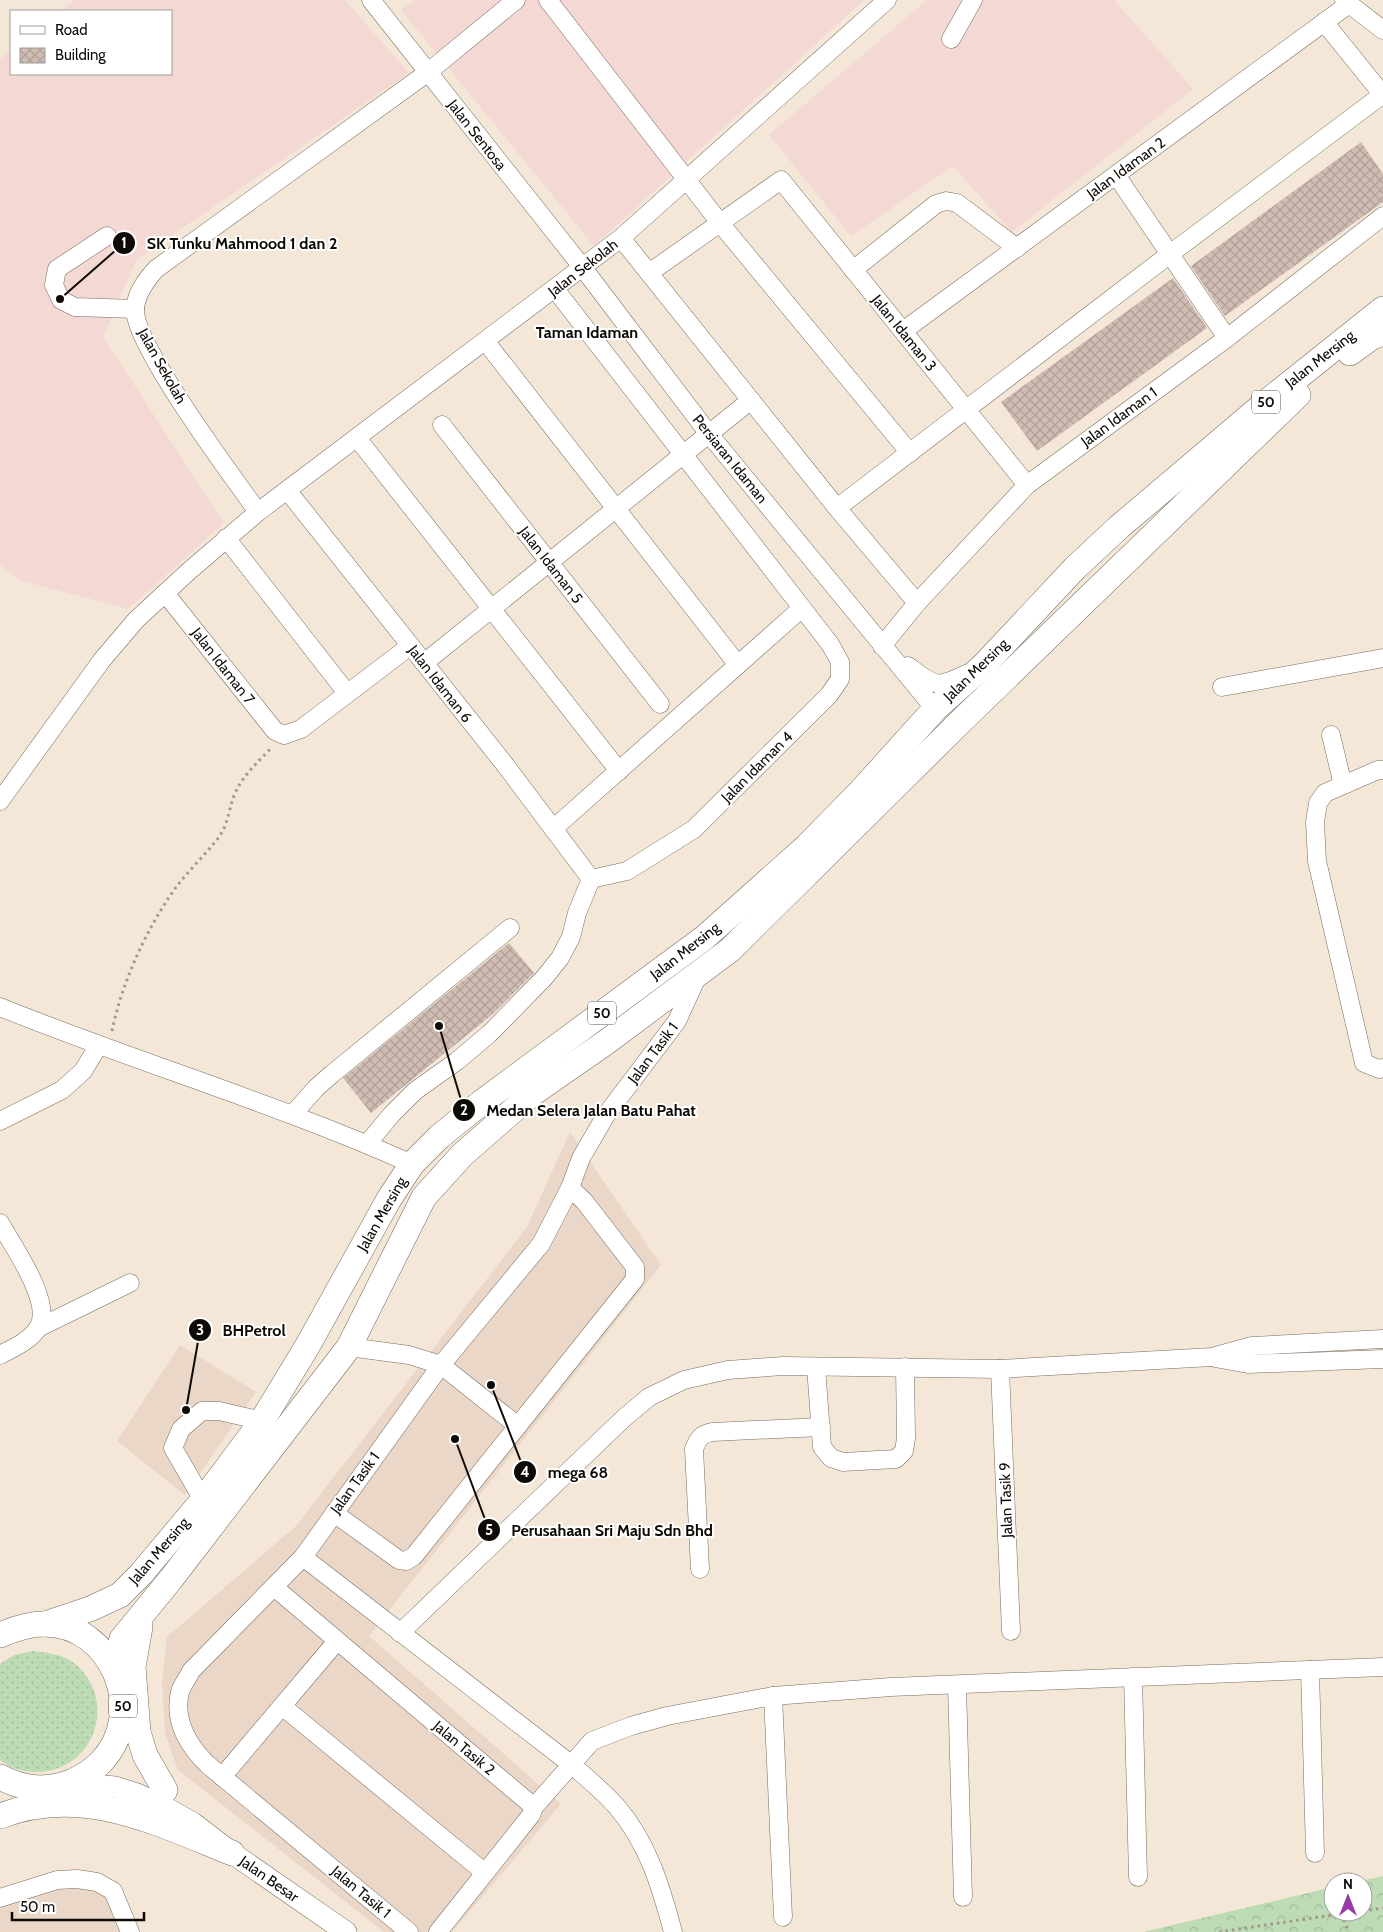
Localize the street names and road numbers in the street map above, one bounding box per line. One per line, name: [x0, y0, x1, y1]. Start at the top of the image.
street label: Jalan Sentosa: [443, 95, 511, 175]
street label: Jalan Idaman 2: [1082, 133, 1169, 203]
street label: Jalan Sekolah: [544, 235, 621, 301]
street label: Jalan Idaman 3: [867, 291, 940, 375]
street label: Jalan Sekolah: [133, 324, 190, 407]
street label: Jalan Mersing: [1281, 326, 1359, 392]
street label: Jalan Idaman 1: [1077, 383, 1161, 451]
road number: 50: [1252, 391, 1280, 414]
street label: Persiaran Idaman: [689, 411, 771, 507]
street label: Jalan Idaman 5: [515, 522, 587, 607]
street label: Jalan Idaman 7: [187, 623, 259, 708]
street label: Jalan Mersing: [939, 634, 1012, 706]
street label: Jalan Idaman 6: [404, 641, 476, 726]
street label: Jalan Idaman 4: [717, 727, 797, 807]
street label: Jalan Mersing: [646, 918, 724, 984]
road number: 50: [588, 1001, 616, 1024]
street label: Jalan Tasik 1: [624, 1019, 682, 1088]
street label: Jalan Mersing: [353, 1173, 411, 1255]
street label: Jalan Tasik 1: [326, 1449, 383, 1518]
street label: Jalan Tasik 9: [996, 1462, 1016, 1539]
street label: Jalan Mersing: [124, 1513, 193, 1589]
road number: 50: [109, 1694, 137, 1718]
street label: Jalan Tasik 2: [429, 1716, 499, 1779]
street label: Jalan Besar: [235, 1852, 302, 1906]
street label: Jalan Tasik 1: [327, 1861, 394, 1922]

